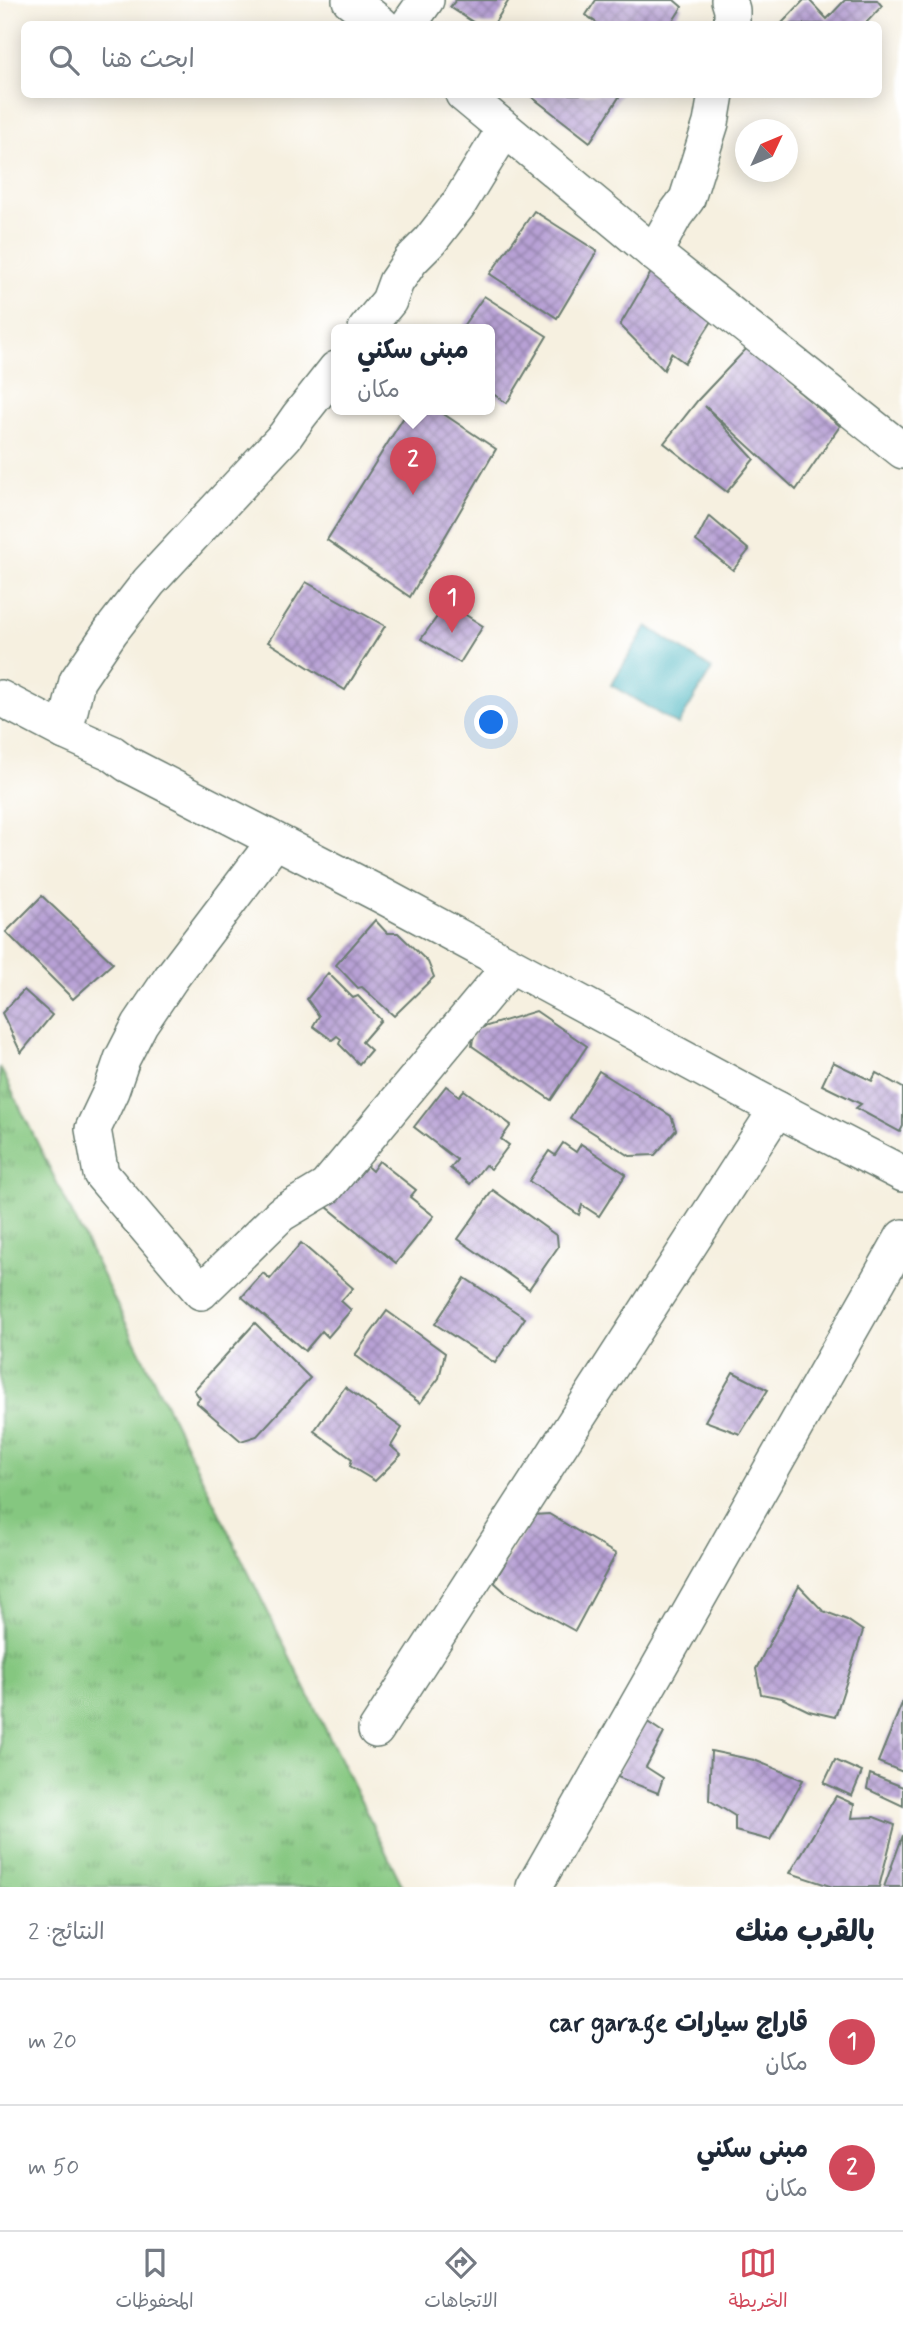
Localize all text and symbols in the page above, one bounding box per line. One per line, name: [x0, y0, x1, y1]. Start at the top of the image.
search box: [21, 21, 882, 98]
icon: search: [45, 41, 83, 79]
text: ابحث هنا: [101, 43, 195, 77]
north arrow: [735, 119, 798, 182]
popup: [331, 324, 495, 415]
text: مبنى سكني: [357, 334, 469, 368]
text: مكان: [357, 376, 400, 406]
pin: 2: [390, 437, 436, 495]
pin: 1: [429, 575, 475, 633]
your location: [474, 705, 508, 739]
text: بالقرب منك: [735, 1913, 875, 1952]
text: النتائج: 2: [28, 1918, 105, 1948]
text: قاراج سيارات car garage: [549, 2007, 808, 2041]
text: 20 m: [28, 2027, 77, 2057]
text: 1: [847, 2027, 857, 2057]
text: مكان: [765, 2049, 808, 2079]
text: مبنى سكني: [697, 2133, 808, 2167]
text: 50 m: [28, 2153, 80, 2183]
text: 2: [846, 2153, 858, 2183]
text: مكان: [765, 2175, 808, 2205]
tab: المحفوظات: [115, 2244, 194, 2317]
tab: الاتجاهات: [424, 2244, 498, 2317]
tab: الخريطة: [728, 2244, 788, 2317]

